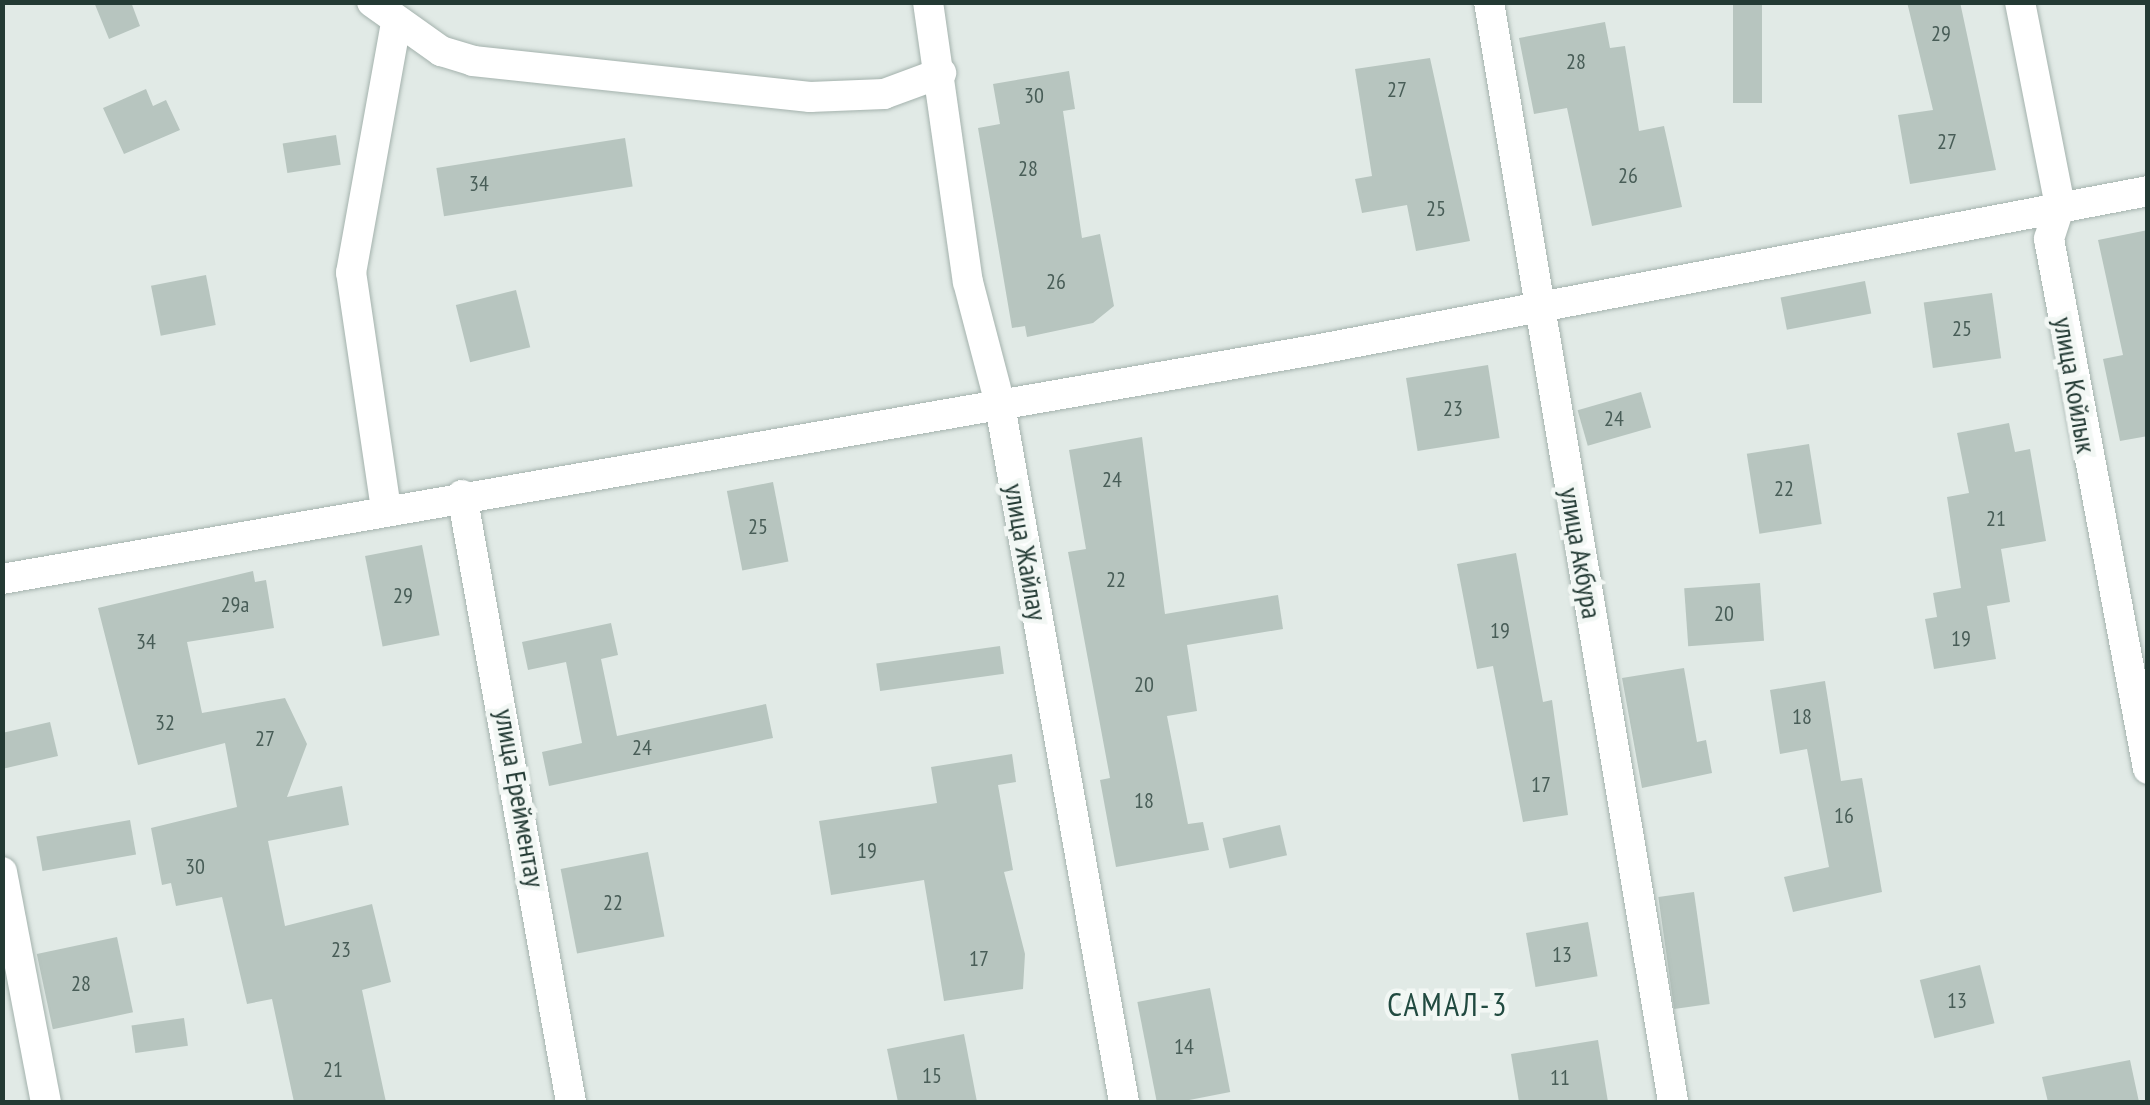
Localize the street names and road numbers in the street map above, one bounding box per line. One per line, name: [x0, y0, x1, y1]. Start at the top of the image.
street label: улица Койлык: [2047, 314, 2103, 456]
street label: улица Жайлау: [997, 481, 1055, 623]
street label: улица Акбура: [1553, 485, 1609, 621]
street label: улица Ерейментау: [488, 706, 552, 890]

